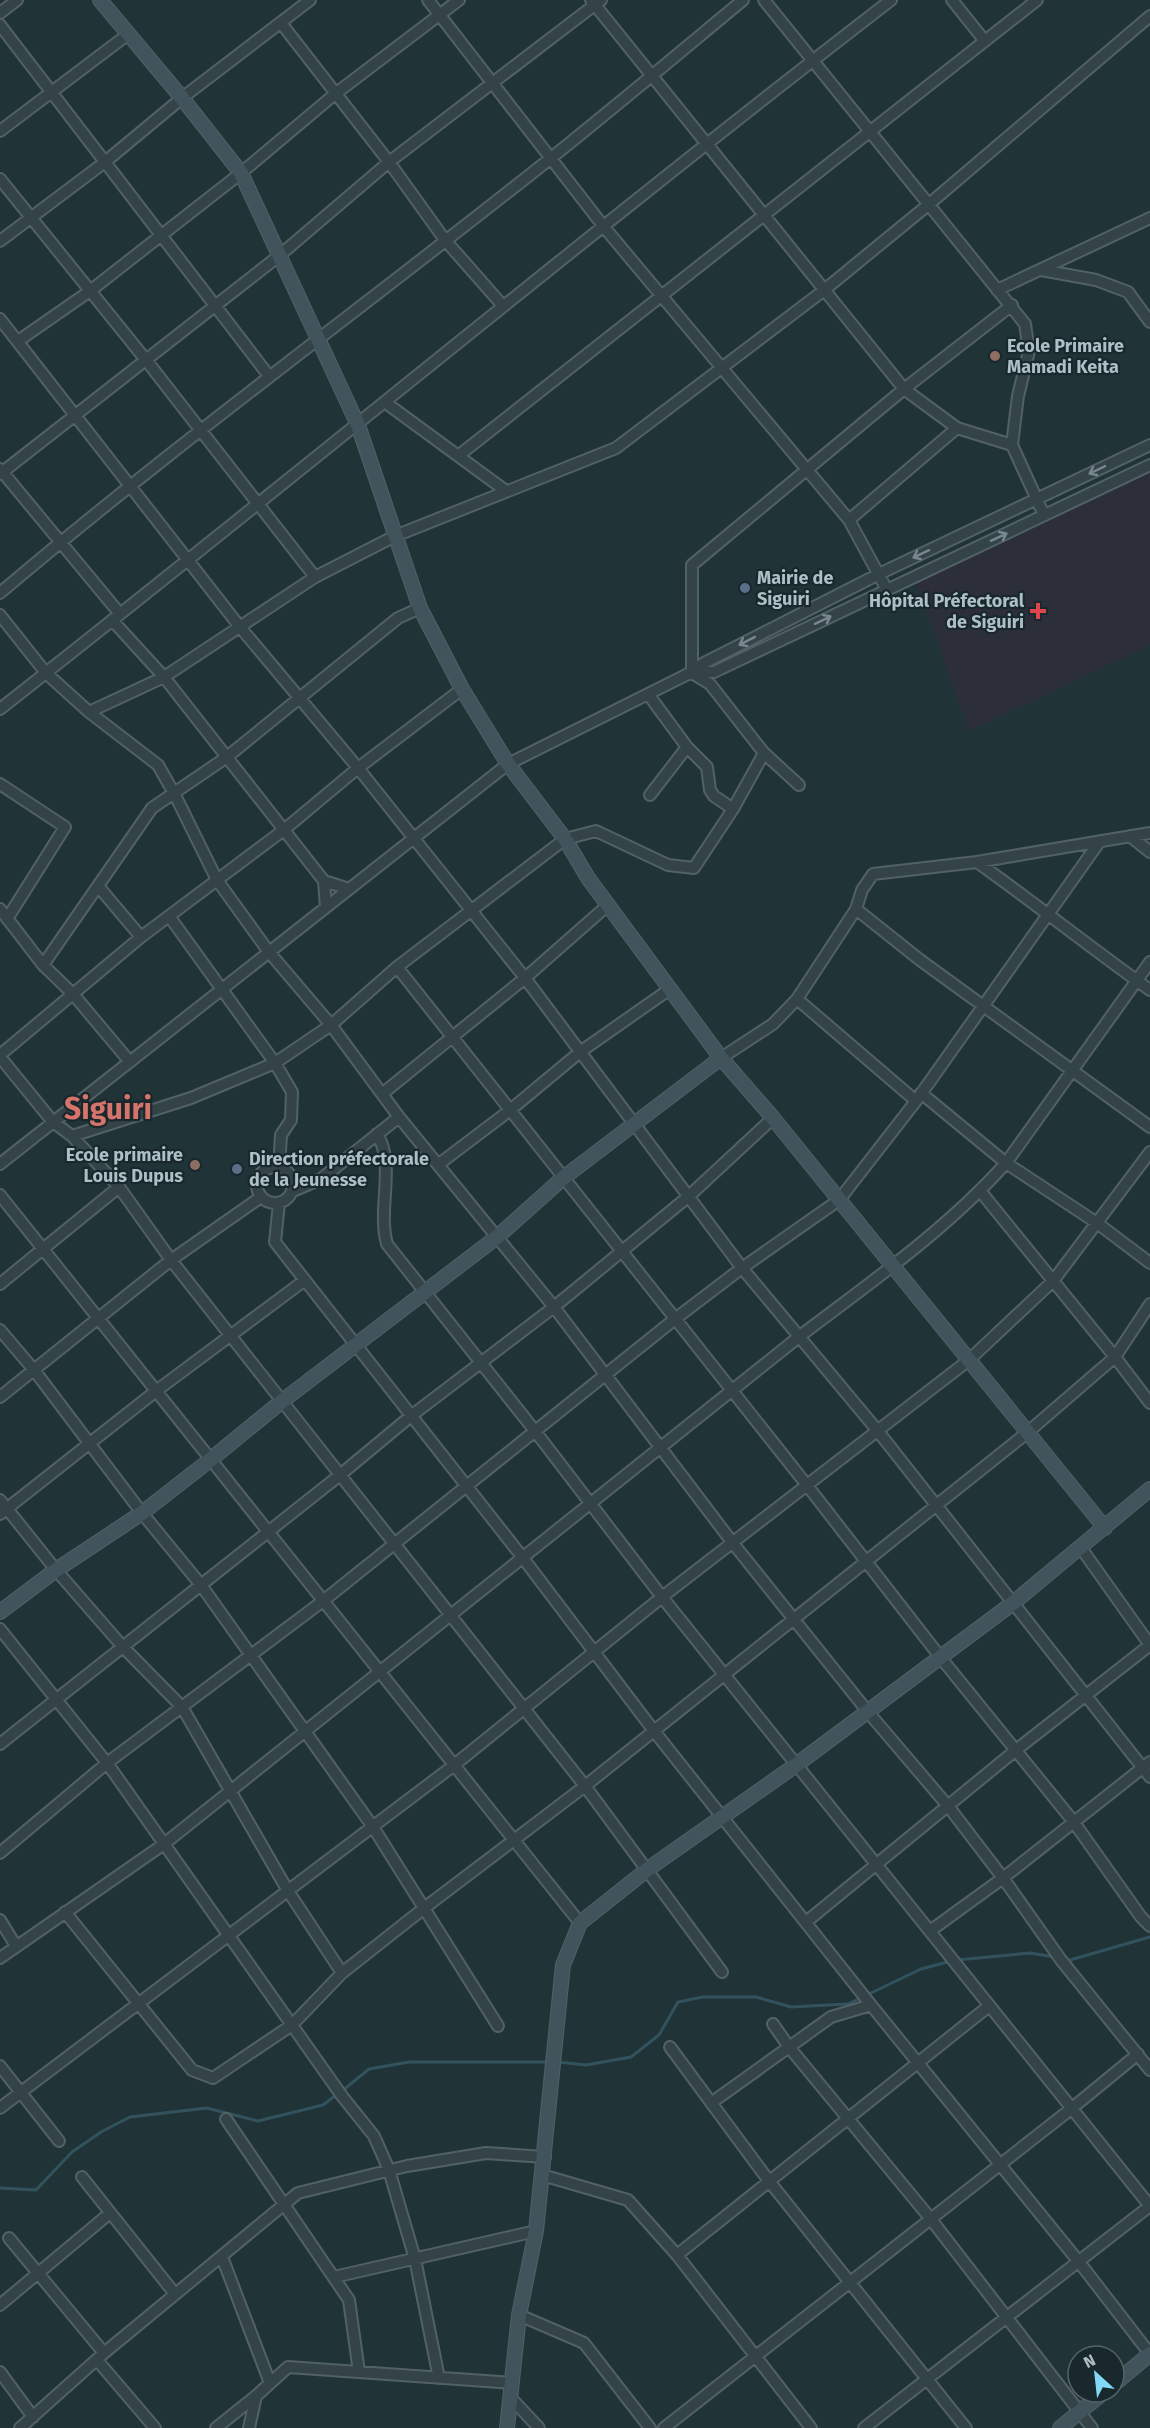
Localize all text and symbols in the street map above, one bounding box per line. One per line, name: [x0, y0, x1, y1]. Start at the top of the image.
place label: Ecole Primaire Mamadi Keita: [1007, 335, 1124, 378]
marker: Ecole Primaire Mamadi Keita: [988, 349, 1002, 363]
one-way arrow: [1089, 465, 1107, 477]
one-way arrow: [990, 530, 1008, 542]
one-way arrow: [913, 549, 931, 560]
place label: Mairie de Siguiri: [757, 567, 833, 610]
marker: Mairie de Siguiri: [738, 581, 752, 595]
place label: Hôpital Préfectoral de Siguiri: [869, 590, 1025, 633]
marker: Hôpital Préfectoral de Siguiri: [1029, 602, 1047, 620]
one-way arrow: [813, 614, 831, 626]
one-way arrow: [738, 636, 756, 647]
district label: Siguiri: [64, 1091, 152, 1127]
place label: Ecole primaire Louis Dupus: [66, 1144, 183, 1187]
place label: Direction préfectorale de la Jeunesse: [249, 1148, 429, 1191]
marker: Ecole primaire Louis Dupus: [188, 1158, 202, 1172]
marker: Direction préfectorale de la Jeunesse: [230, 1162, 244, 1176]
north arrow: [1066, 2344, 1126, 2404]
text: N: [1080, 2350, 1098, 2372]

